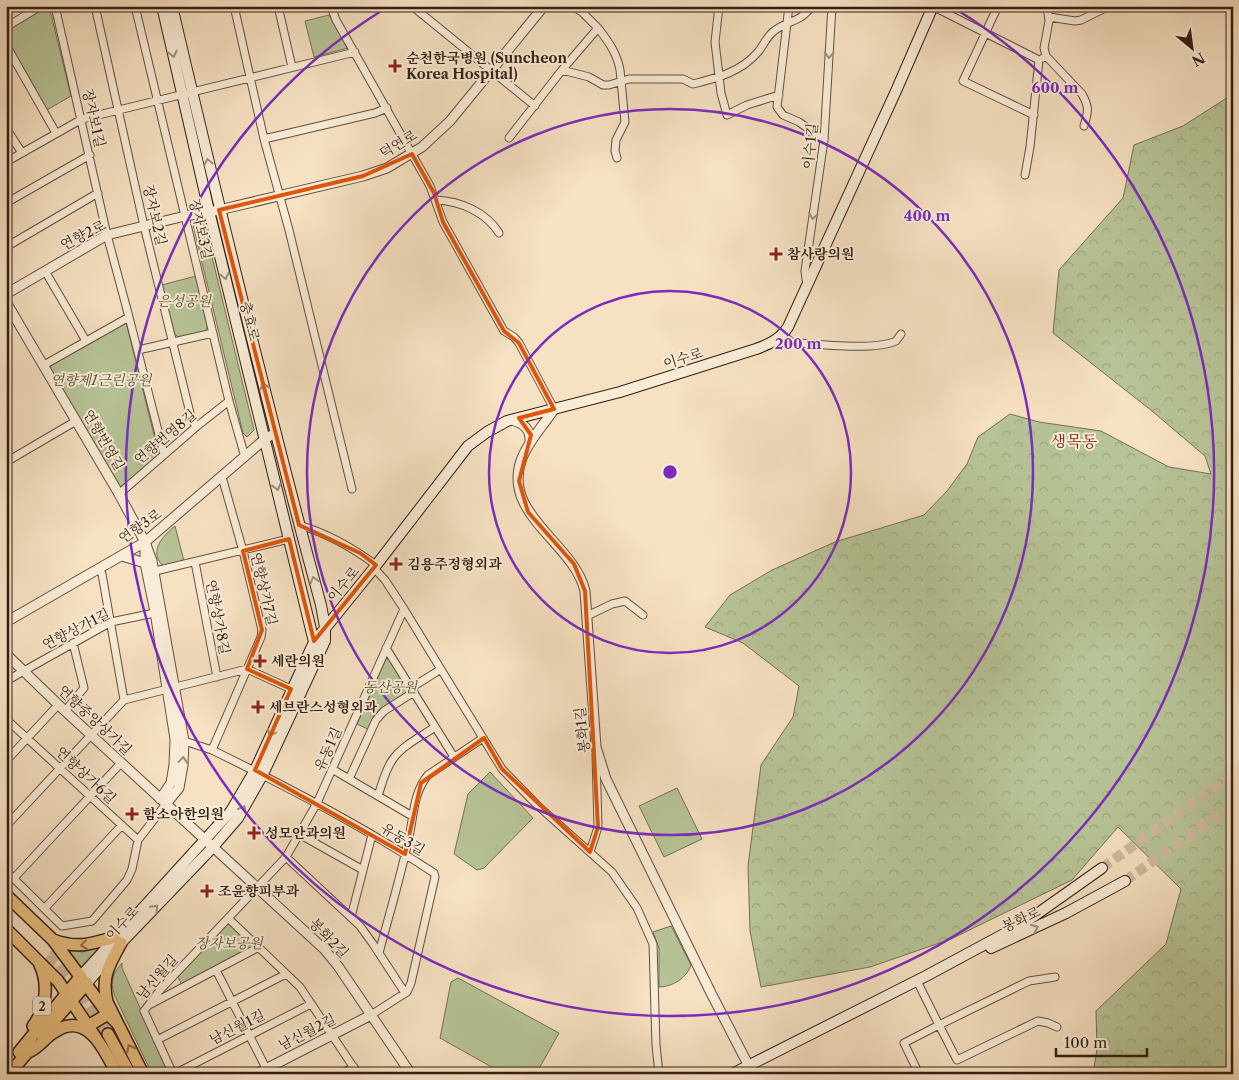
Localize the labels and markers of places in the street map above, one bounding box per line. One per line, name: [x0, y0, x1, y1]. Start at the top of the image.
place label: 순천한국병원 (Suncheon Korea Hospital): [406, 49, 567, 83]
marker: 순천한국병원 (Suncheon Korea Hospital): [388, 59, 402, 73]
place label: 참사랑의원: [787, 245, 855, 263]
marker: 참사랑의원: [769, 247, 783, 261]
centre of rings: [661, 463, 679, 481]
place label: 김용주정형외과: [407, 555, 502, 573]
marker: 김용주정형외과: [389, 557, 403, 571]
place label: 세란의원: [271, 652, 325, 670]
marker: 세란의원: [253, 654, 267, 668]
place label: 세브란스성형외과: [269, 698, 378, 716]
marker: 세브란스성형외과: [251, 700, 265, 714]
place label: 함소아한의원: [143, 805, 224, 823]
marker: 함소아한의원: [125, 807, 139, 821]
place label: 성모안과의원: [265, 824, 346, 842]
marker: 성모안과의원: [247, 826, 261, 840]
place label: 조윤향피부과: [218, 882, 300, 900]
marker: 조윤향피부과: [200, 884, 214, 898]

